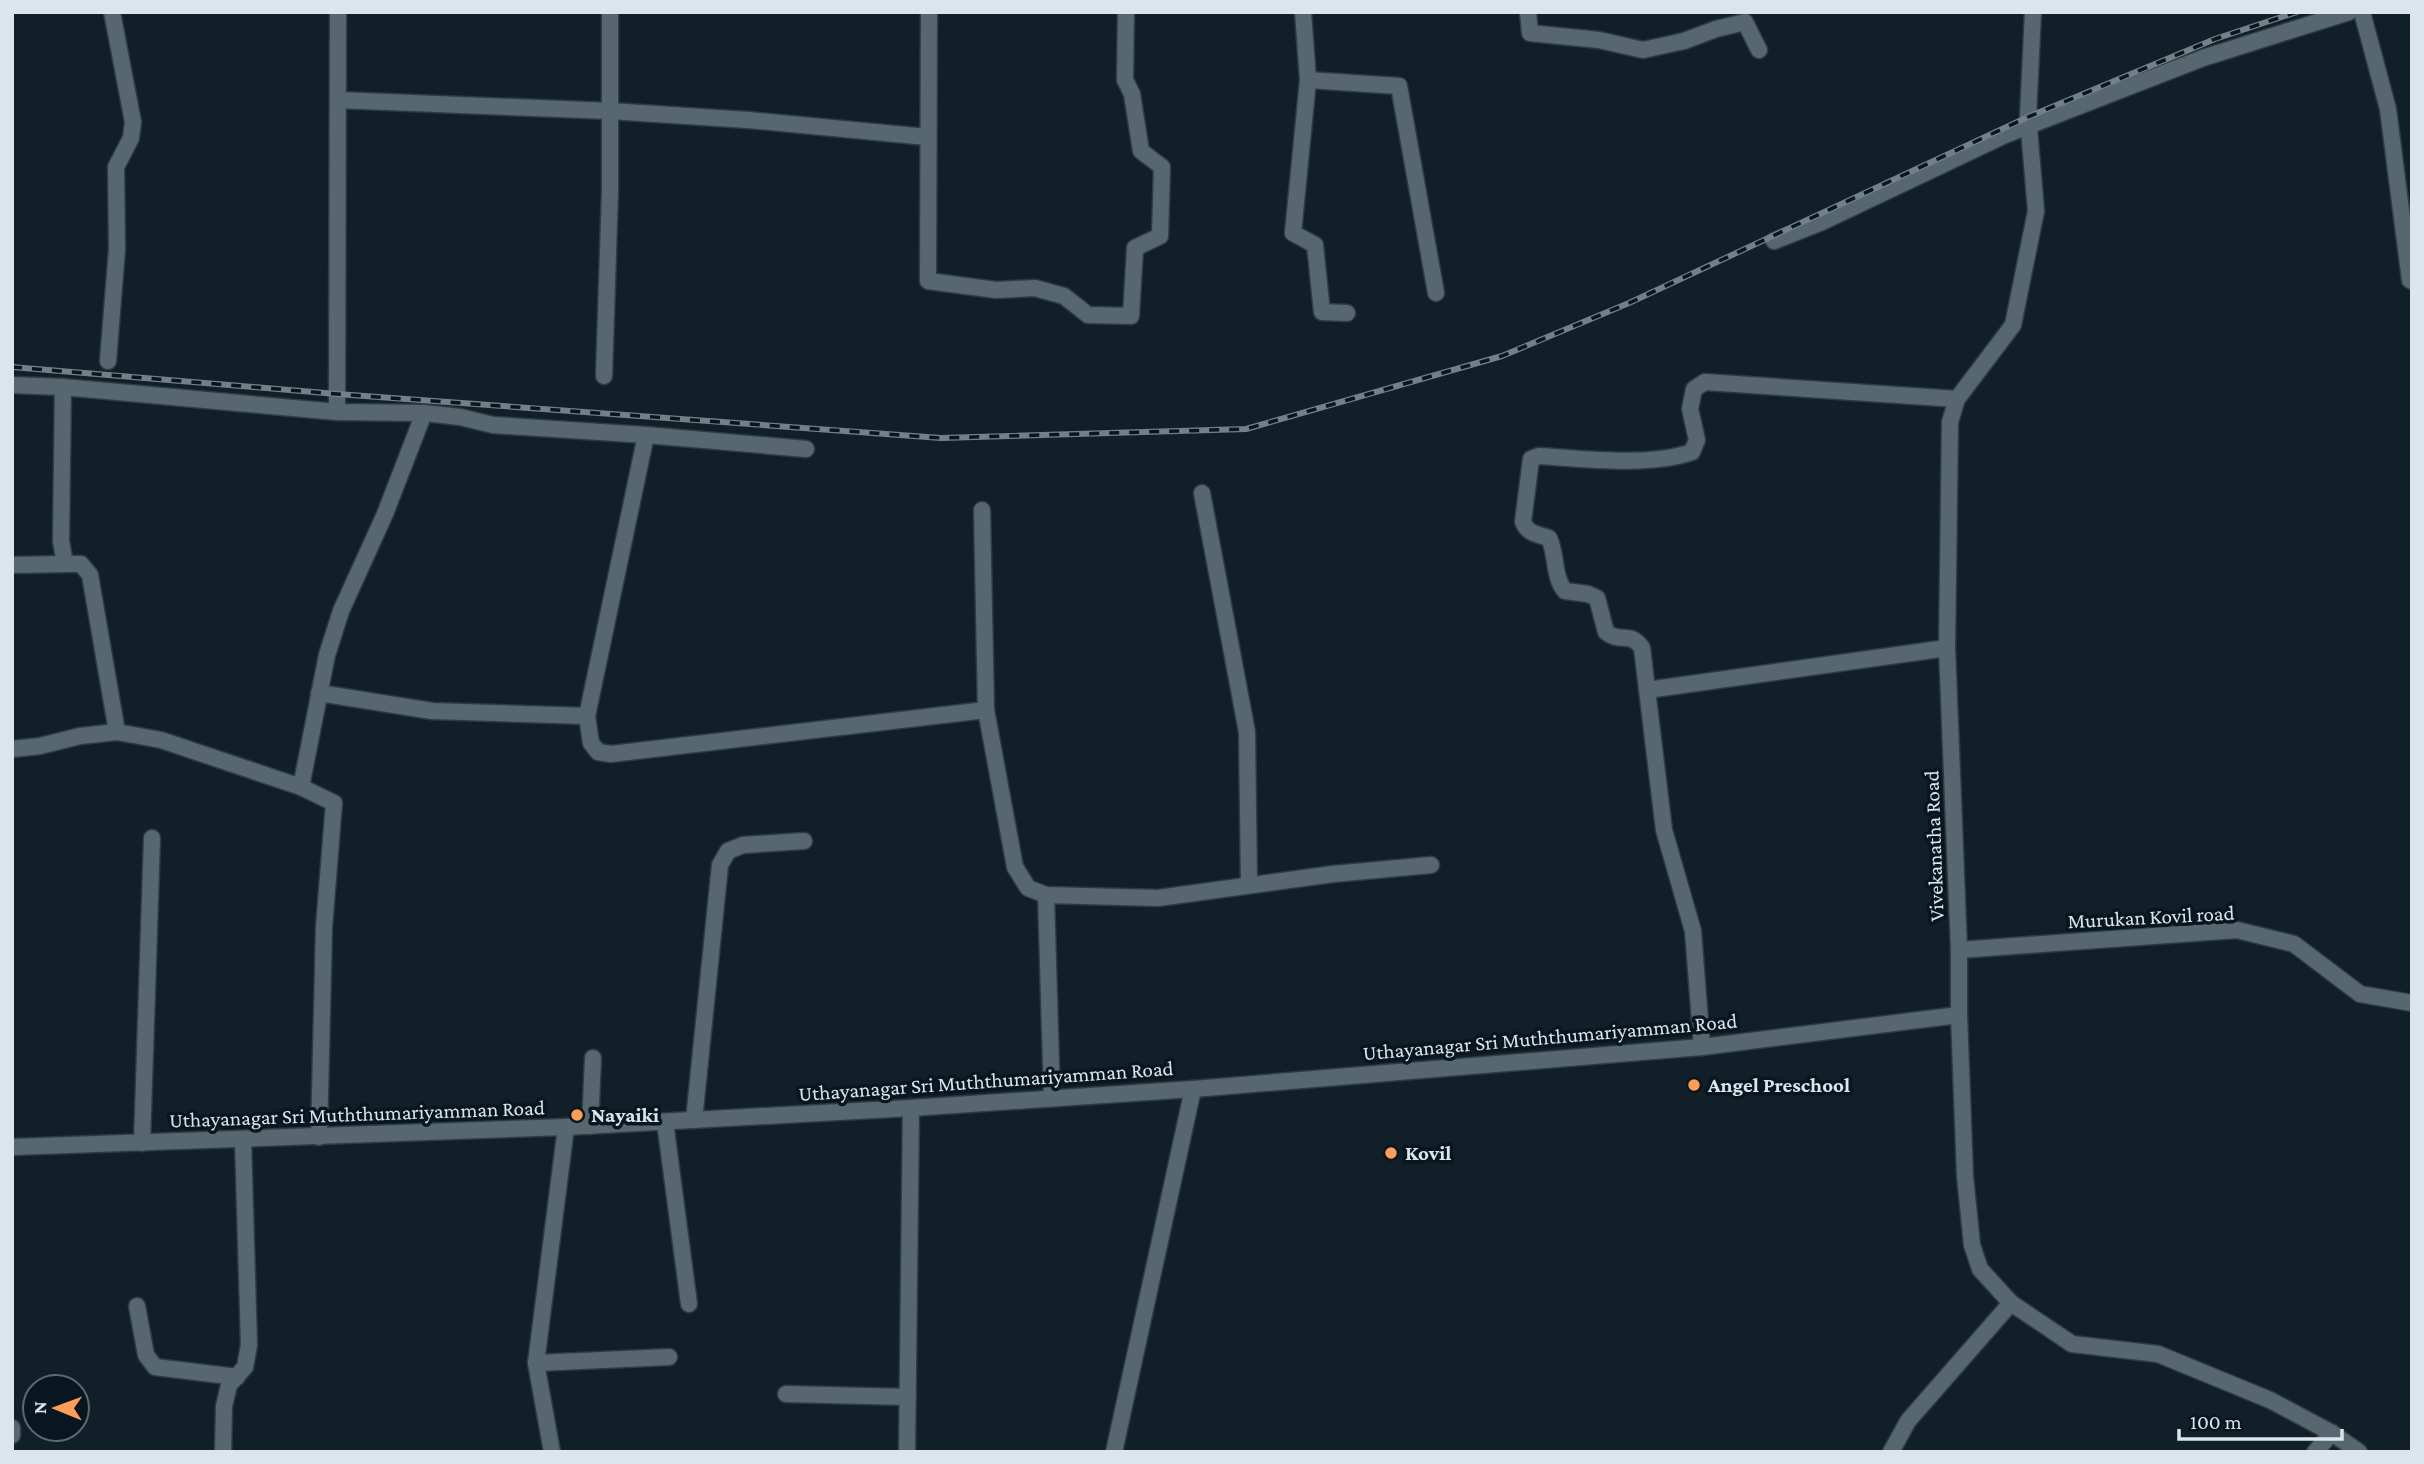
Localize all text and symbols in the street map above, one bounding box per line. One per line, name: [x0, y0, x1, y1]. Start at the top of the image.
street label: Vivekanatha Road: [1919, 770, 1949, 922]
street label: Murukan Kovil road: [2067, 901, 2235, 933]
street label: Uthayanagar Sri Muththumariyamman Road: [1362, 1009, 1738, 1065]
street label: Uthayanagar Sri Muththumariyamman Road: [798, 1056, 1174, 1106]
place label: Angel Preschool: [1707, 1073, 1850, 1097]
marker: Angel Preschool: [1686, 1077, 1702, 1093]
street label: Uthayanagar Sri Muththumariyamman Road: [169, 1095, 545, 1133]
place label: Nayaiki: [591, 1103, 659, 1127]
marker: Nayaiki: [569, 1107, 585, 1123]
place label: Kovil: [1405, 1141, 1451, 1165]
marker: Kovil: [1383, 1145, 1399, 1161]
north arrow: [21, 1373, 91, 1443]
scale bar: [2179, 1398, 2342, 1442]
text: N: [29, 1401, 50, 1414]
text: 100 m: [2190, 1410, 2242, 1434]

